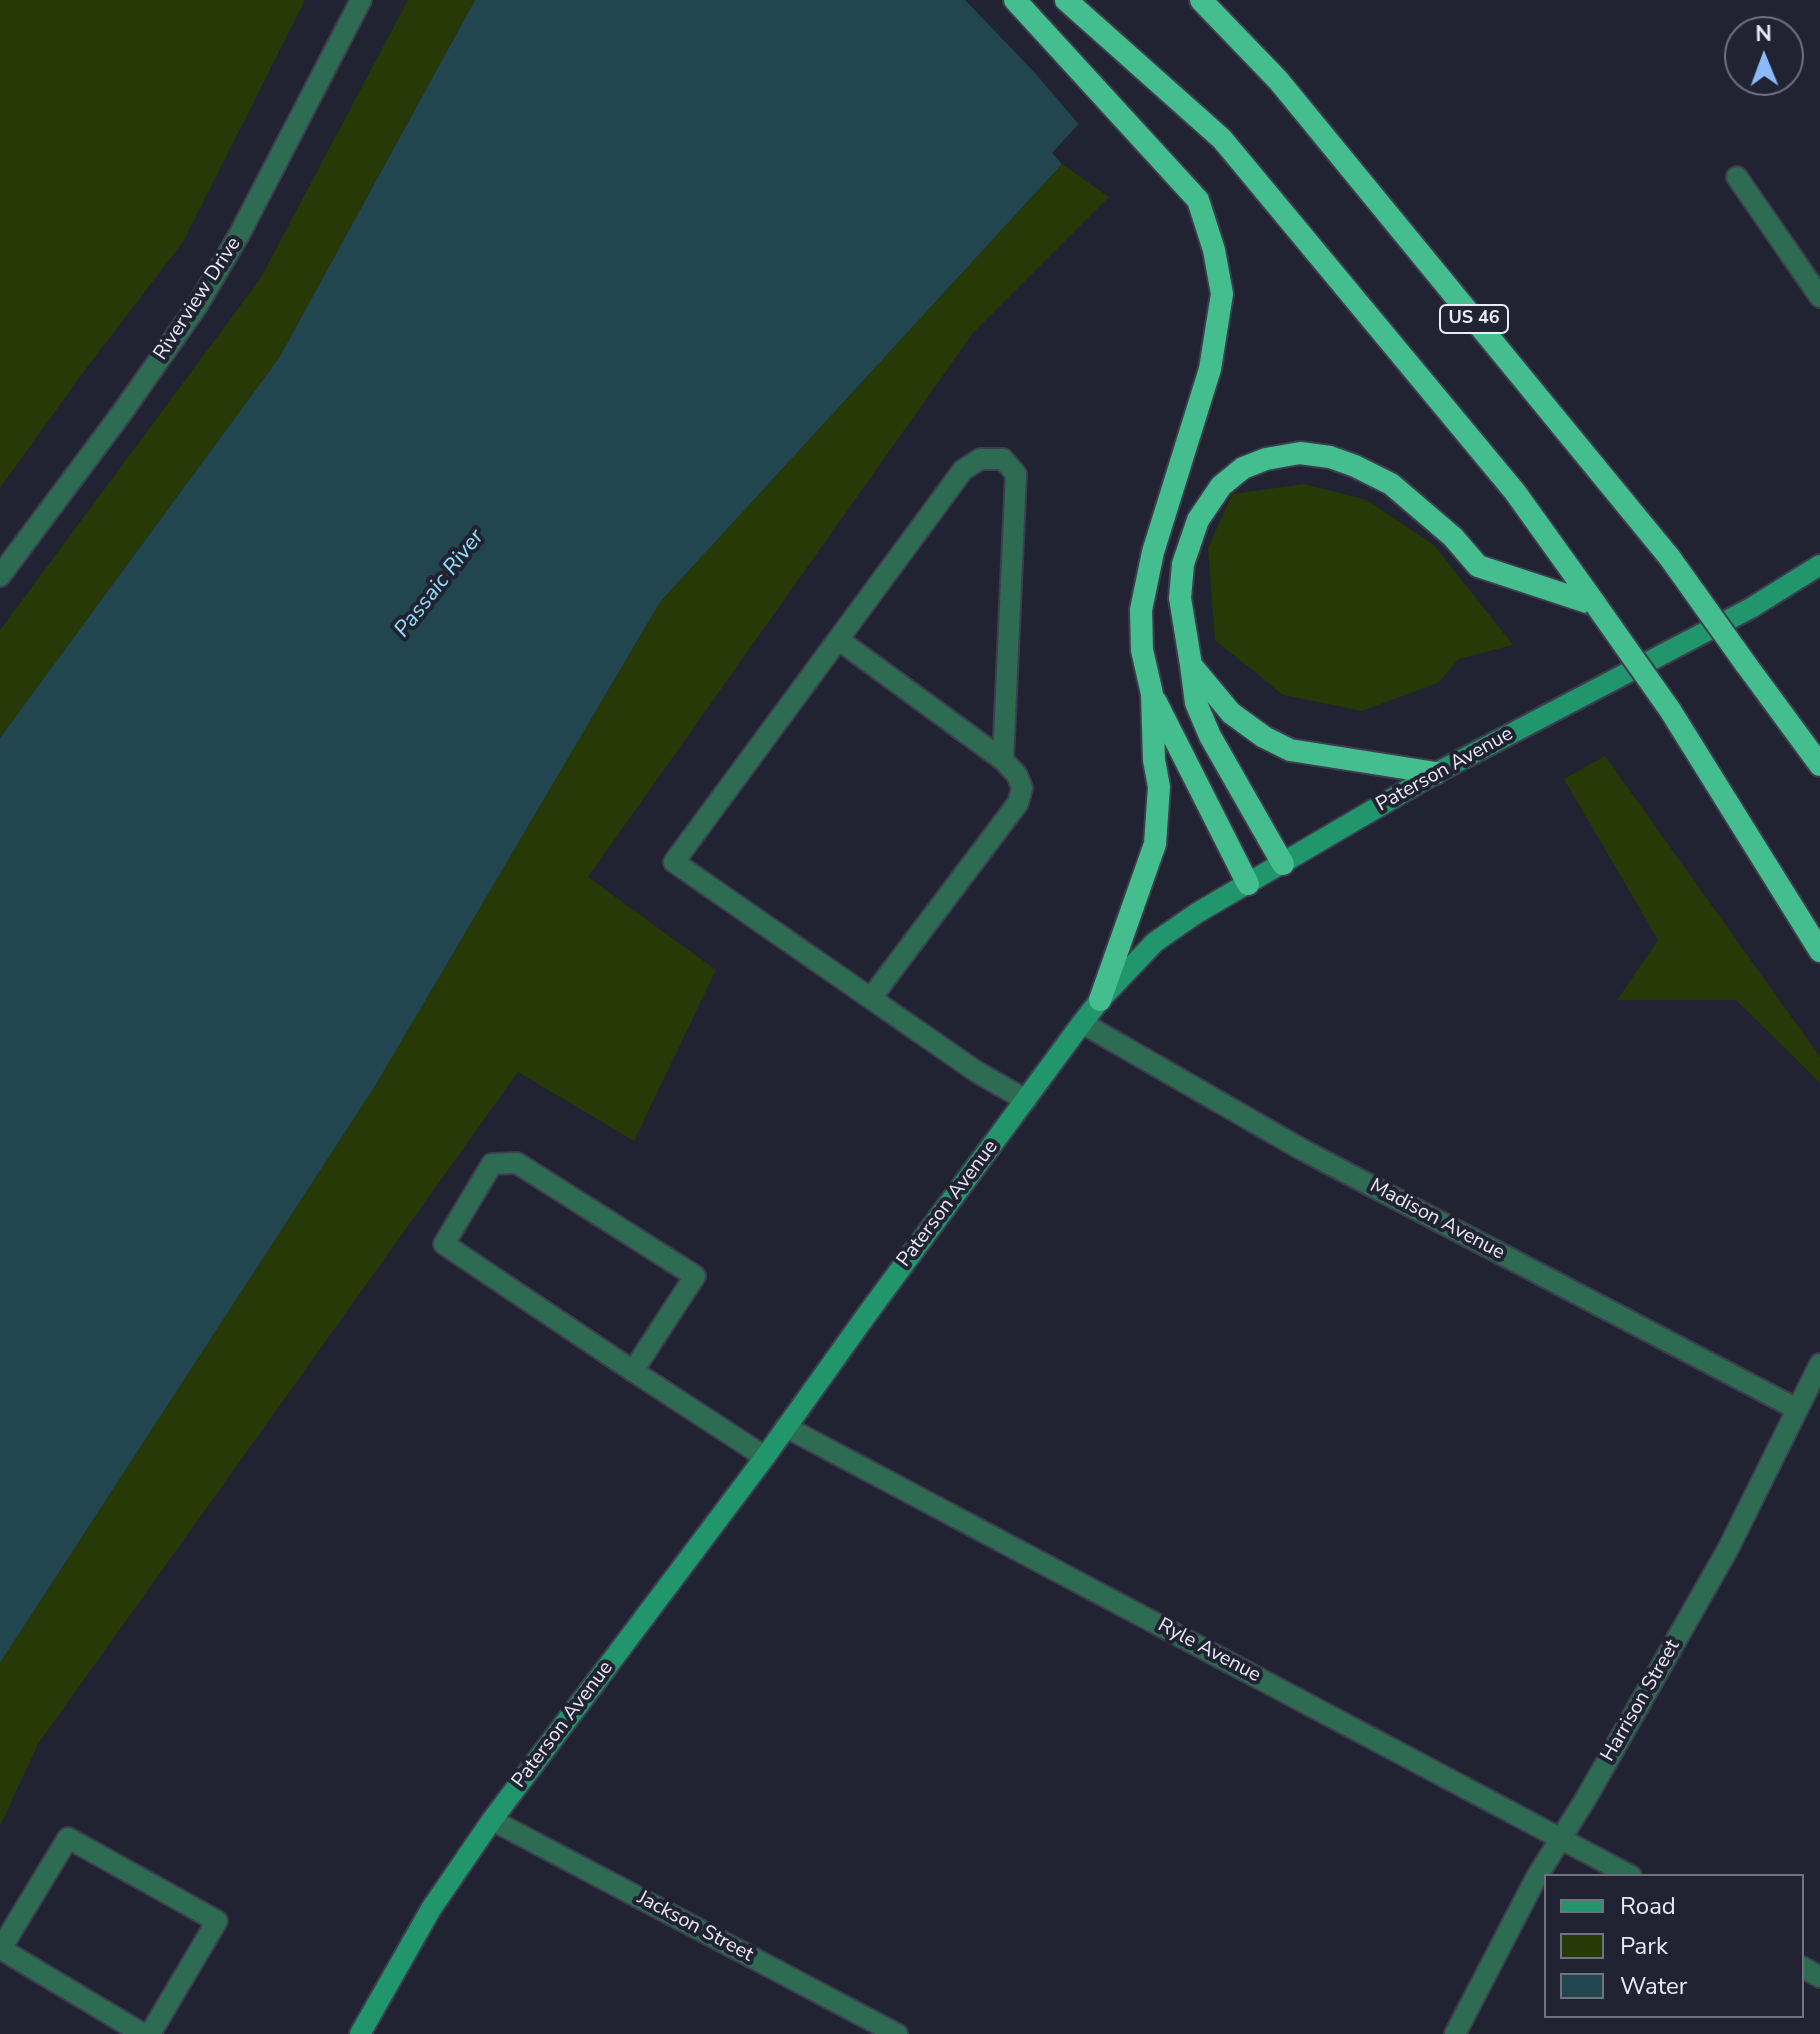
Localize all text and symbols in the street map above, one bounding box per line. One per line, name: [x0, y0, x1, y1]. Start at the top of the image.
north arrow: [1724, 16, 1804, 96]
text: N: [1755, 19, 1772, 49]
street label: Riverview Drive: [149, 233, 247, 365]
road number: US 46: [1440, 305, 1508, 333]
water label: Passaic River: [390, 525, 490, 643]
street label: Paterson Avenue: [1372, 722, 1518, 818]
street label: Paterson Avenue: [892, 1136, 1004, 1272]
street label: Madison Avenue: [1365, 1174, 1509, 1266]
street label: Ryle Avenue: [1153, 1614, 1265, 1688]
street label: Harrison Street: [1596, 1636, 1686, 1766]
street label: Paterson Avenue: [507, 1657, 619, 1793]
legend: [1544, 1874, 1804, 2018]
street label: Jackson Street: [633, 1886, 757, 1968]
text: Road: [1620, 1890, 1676, 1922]
text: Park: [1620, 1930, 1668, 1962]
text: Water: [1620, 1970, 1687, 2002]

